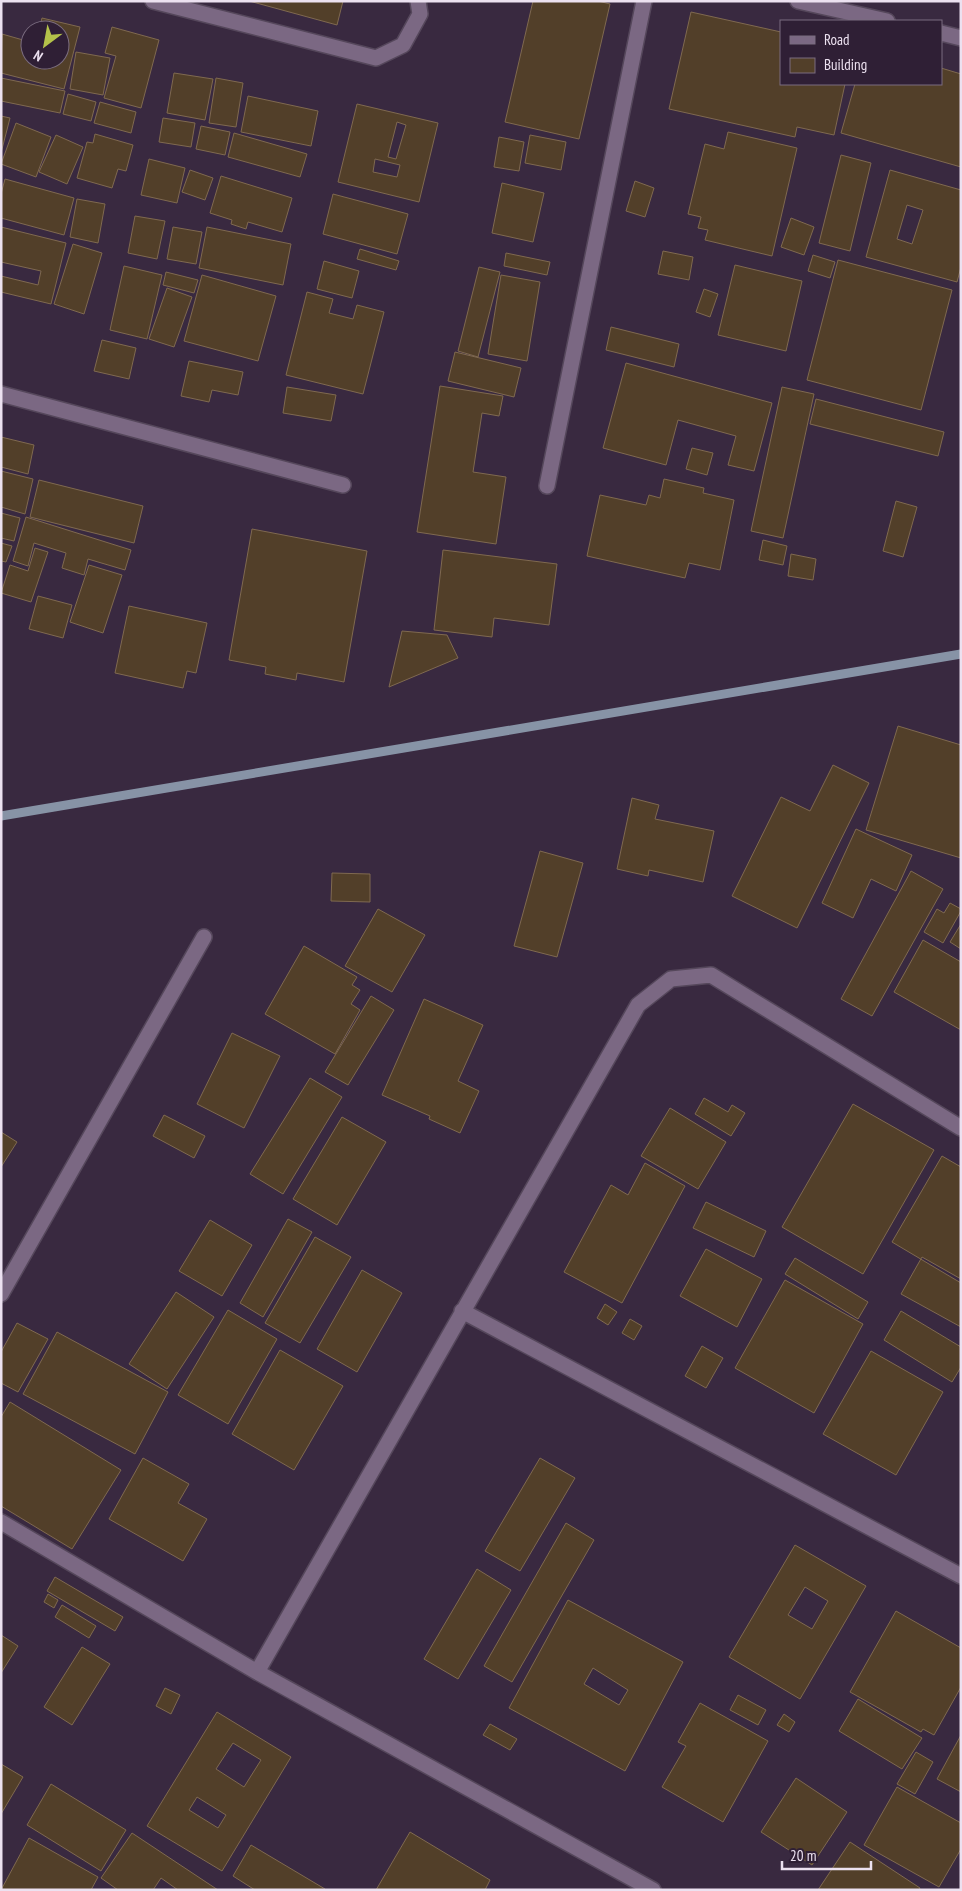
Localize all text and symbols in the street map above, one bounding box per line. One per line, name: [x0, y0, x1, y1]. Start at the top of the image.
north arrow: [20, 20, 70, 70]
legend: [780, 20, 942, 85]
text: Road: [824, 30, 850, 49]
text: N: [30, 46, 46, 66]
text: Building: [824, 55, 867, 74]
scale bar: [782, 1838, 871, 1870]
text: 20 m: [790, 1846, 816, 1865]

